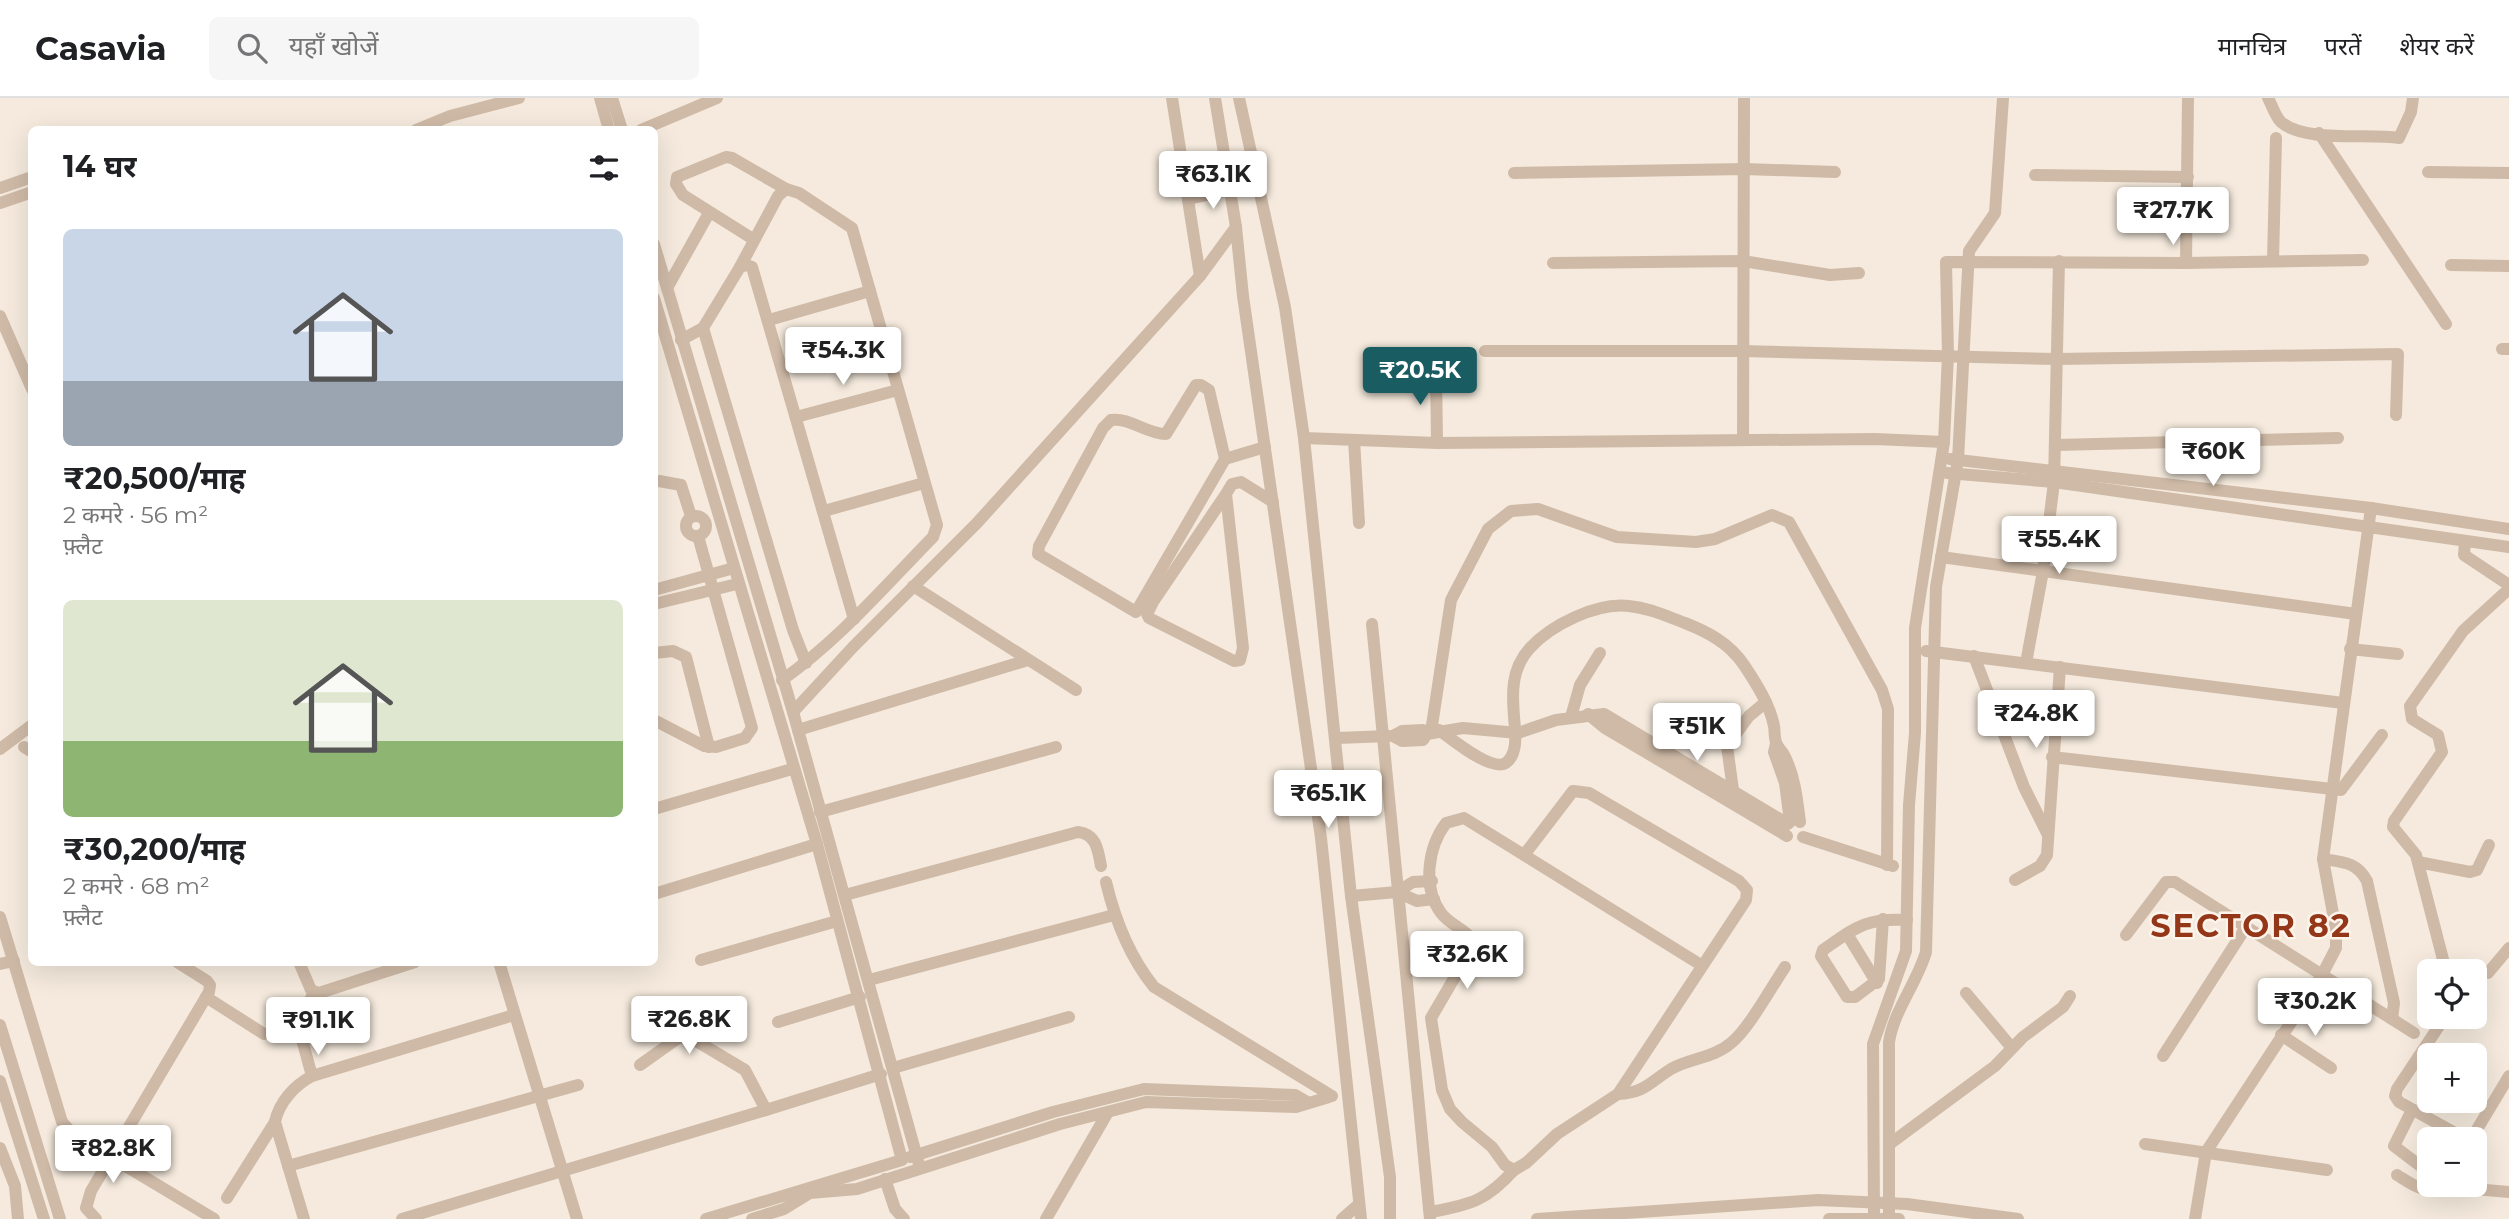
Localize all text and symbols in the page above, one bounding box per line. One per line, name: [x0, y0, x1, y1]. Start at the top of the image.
search box: [209, 17, 699, 80]
text: Casavia: [35, 28, 167, 68]
icon: search: [233, 29, 271, 67]
text: यहाँ खोजें: [289, 30, 378, 62]
text: मानचित्र: [2218, 32, 2286, 61]
text: परतें: [2324, 32, 2361, 61]
text: शेयर करें: [2399, 32, 2474, 61]
text: 14 घर: [63, 148, 137, 185]
icon: filters: [585, 149, 623, 187]
pin: ₹63.1K: [1156, 152, 1270, 211]
text: ₹63.1K: [1175, 160, 1251, 188]
pin: ₹27.7K: [2116, 188, 2230, 247]
text: ₹27.7K: [2133, 196, 2213, 224]
icon: home: [280, 274, 406, 400]
pin: ₹54.3K: [786, 328, 900, 387]
text: ₹54.3K: [801, 336, 885, 364]
pin: ₹20.5K: [1363, 348, 1477, 407]
text: ₹20.5K: [1379, 356, 1461, 384]
pin: ₹60K: [2172, 428, 2254, 488]
text: ₹60K: [2181, 437, 2245, 465]
text: ₹20,500/माह: [63, 460, 245, 497]
text: 2 कमरे · 56 m²: [63, 501, 208, 529]
pin: ₹55.4K: [2002, 517, 2116, 576]
text: ₹55.4K: [2018, 525, 2100, 553]
text: फ़्लैट: [63, 532, 103, 560]
icon: home: [280, 645, 406, 771]
pin: ₹24.8K: [1979, 690, 2093, 750]
text: ₹24.8K: [1994, 699, 2078, 727]
pin: ₹51K: [1656, 704, 1738, 763]
text: ₹51K: [1669, 712, 1725, 740]
pin: ₹65.1K: [1271, 770, 1385, 830]
text: ₹65.1K: [1290, 779, 1366, 807]
text: ₹30,200/माह: [63, 831, 246, 868]
text: 2 कमरे · 68 m²: [63, 872, 210, 900]
text: फ़्लैट: [63, 903, 103, 931]
district label: SECTOR 82: [2150, 906, 2352, 945]
pin: ₹32.6K: [1410, 932, 1524, 991]
text: ₹32.6K: [1426, 940, 1508, 968]
map controls: [2417, 959, 2487, 1197]
button: locate: [2417, 959, 2487, 1029]
pin: ₹30.2K: [2258, 978, 2372, 1038]
text: ₹30.2K: [2274, 987, 2356, 1015]
pin: ₹26.8K: [632, 996, 746, 1056]
pin: ₹91.1K: [261, 998, 375, 1057]
text: ₹26.8K: [647, 1005, 731, 1033]
text: ₹91.1K: [282, 1006, 354, 1034]
button: +: [2417, 1043, 2487, 1113]
pin: ₹82.8K: [56, 1126, 170, 1185]
button: −: [2417, 1127, 2487, 1197]
text: ₹82.8K: [71, 1134, 155, 1162]

